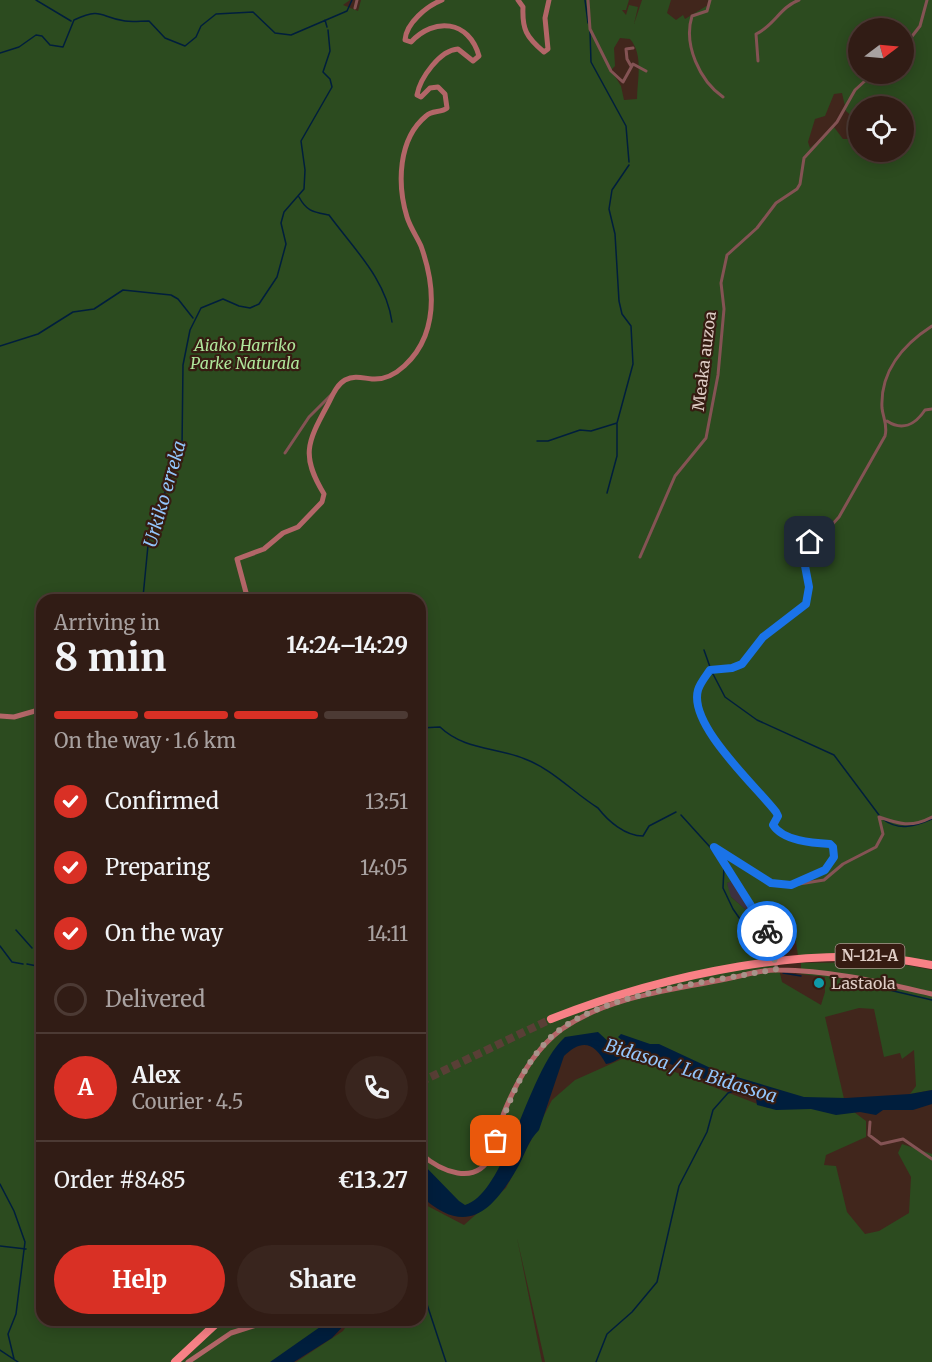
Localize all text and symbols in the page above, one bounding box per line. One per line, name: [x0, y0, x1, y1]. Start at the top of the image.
north arrow: [848, 18, 914, 84]
map controls: [848, 18, 914, 162]
button: locate: [848, 96, 914, 162]
street label: Meaka auzoa: [688, 310, 720, 412]
park label: Aiako Harriko Parke Naturala: [190, 335, 300, 373]
water label: Urkiko erreka: [138, 438, 191, 550]
pin: [784, 516, 835, 567]
icon: home: [793, 525, 826, 558]
text: Arriving in: [54, 610, 160, 635]
text: 14:24–14:29: [286, 631, 408, 659]
text: 8 min: [54, 633, 166, 682]
text: On the way · 1.6 km: [54, 728, 236, 753]
icon: check: [54, 785, 87, 818]
text: Confirmed: [105, 787, 219, 815]
text: 13:51: [365, 789, 408, 814]
icon: check: [54, 851, 87, 884]
text: Preparing: [105, 853, 210, 881]
text: 14:05: [360, 855, 408, 880]
courier: [737, 901, 797, 961]
icon: bike: [751, 915, 784, 948]
icon: check: [54, 917, 87, 950]
text: On the way: [105, 919, 223, 947]
text: 14:11: [367, 921, 408, 946]
road number: N-121-A: [836, 944, 904, 968]
place label: Lastaola: [831, 973, 896, 993]
marker: Lastaola: [812, 976, 826, 990]
text: Delivered: [105, 985, 205, 1013]
water label: Bidasoa / La Bidassoa: [602, 1033, 780, 1108]
button: phone: [345, 1056, 408, 1119]
text: Alex: [132, 1061, 181, 1089]
text: A: [78, 1073, 93, 1101]
text: Courier · 4.5: [132, 1089, 244, 1114]
pin: [470, 1115, 521, 1166]
icon: bag: [479, 1124, 512, 1157]
text: Order #8485: [54, 1166, 186, 1194]
text: €13.27: [338, 1166, 408, 1194]
button: Help: [54, 1245, 225, 1314]
button: Share: [237, 1245, 408, 1314]

